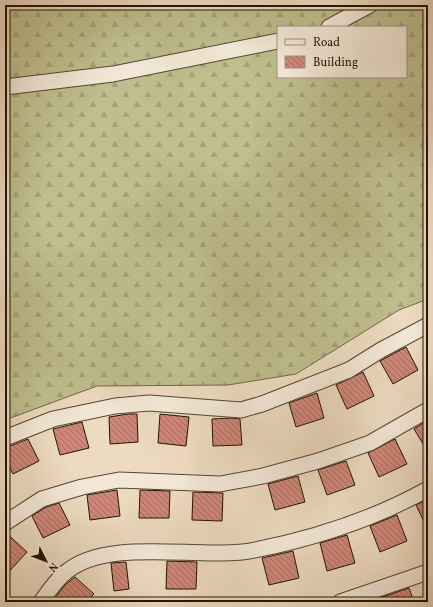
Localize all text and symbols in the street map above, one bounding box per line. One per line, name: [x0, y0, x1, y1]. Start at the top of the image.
legend: [277, 26, 407, 78]
text: Road: [313, 35, 340, 51]
text: Building: [313, 55, 358, 71]
north arrow: [26, 541, 66, 581]
text: N: [44, 559, 61, 575]

